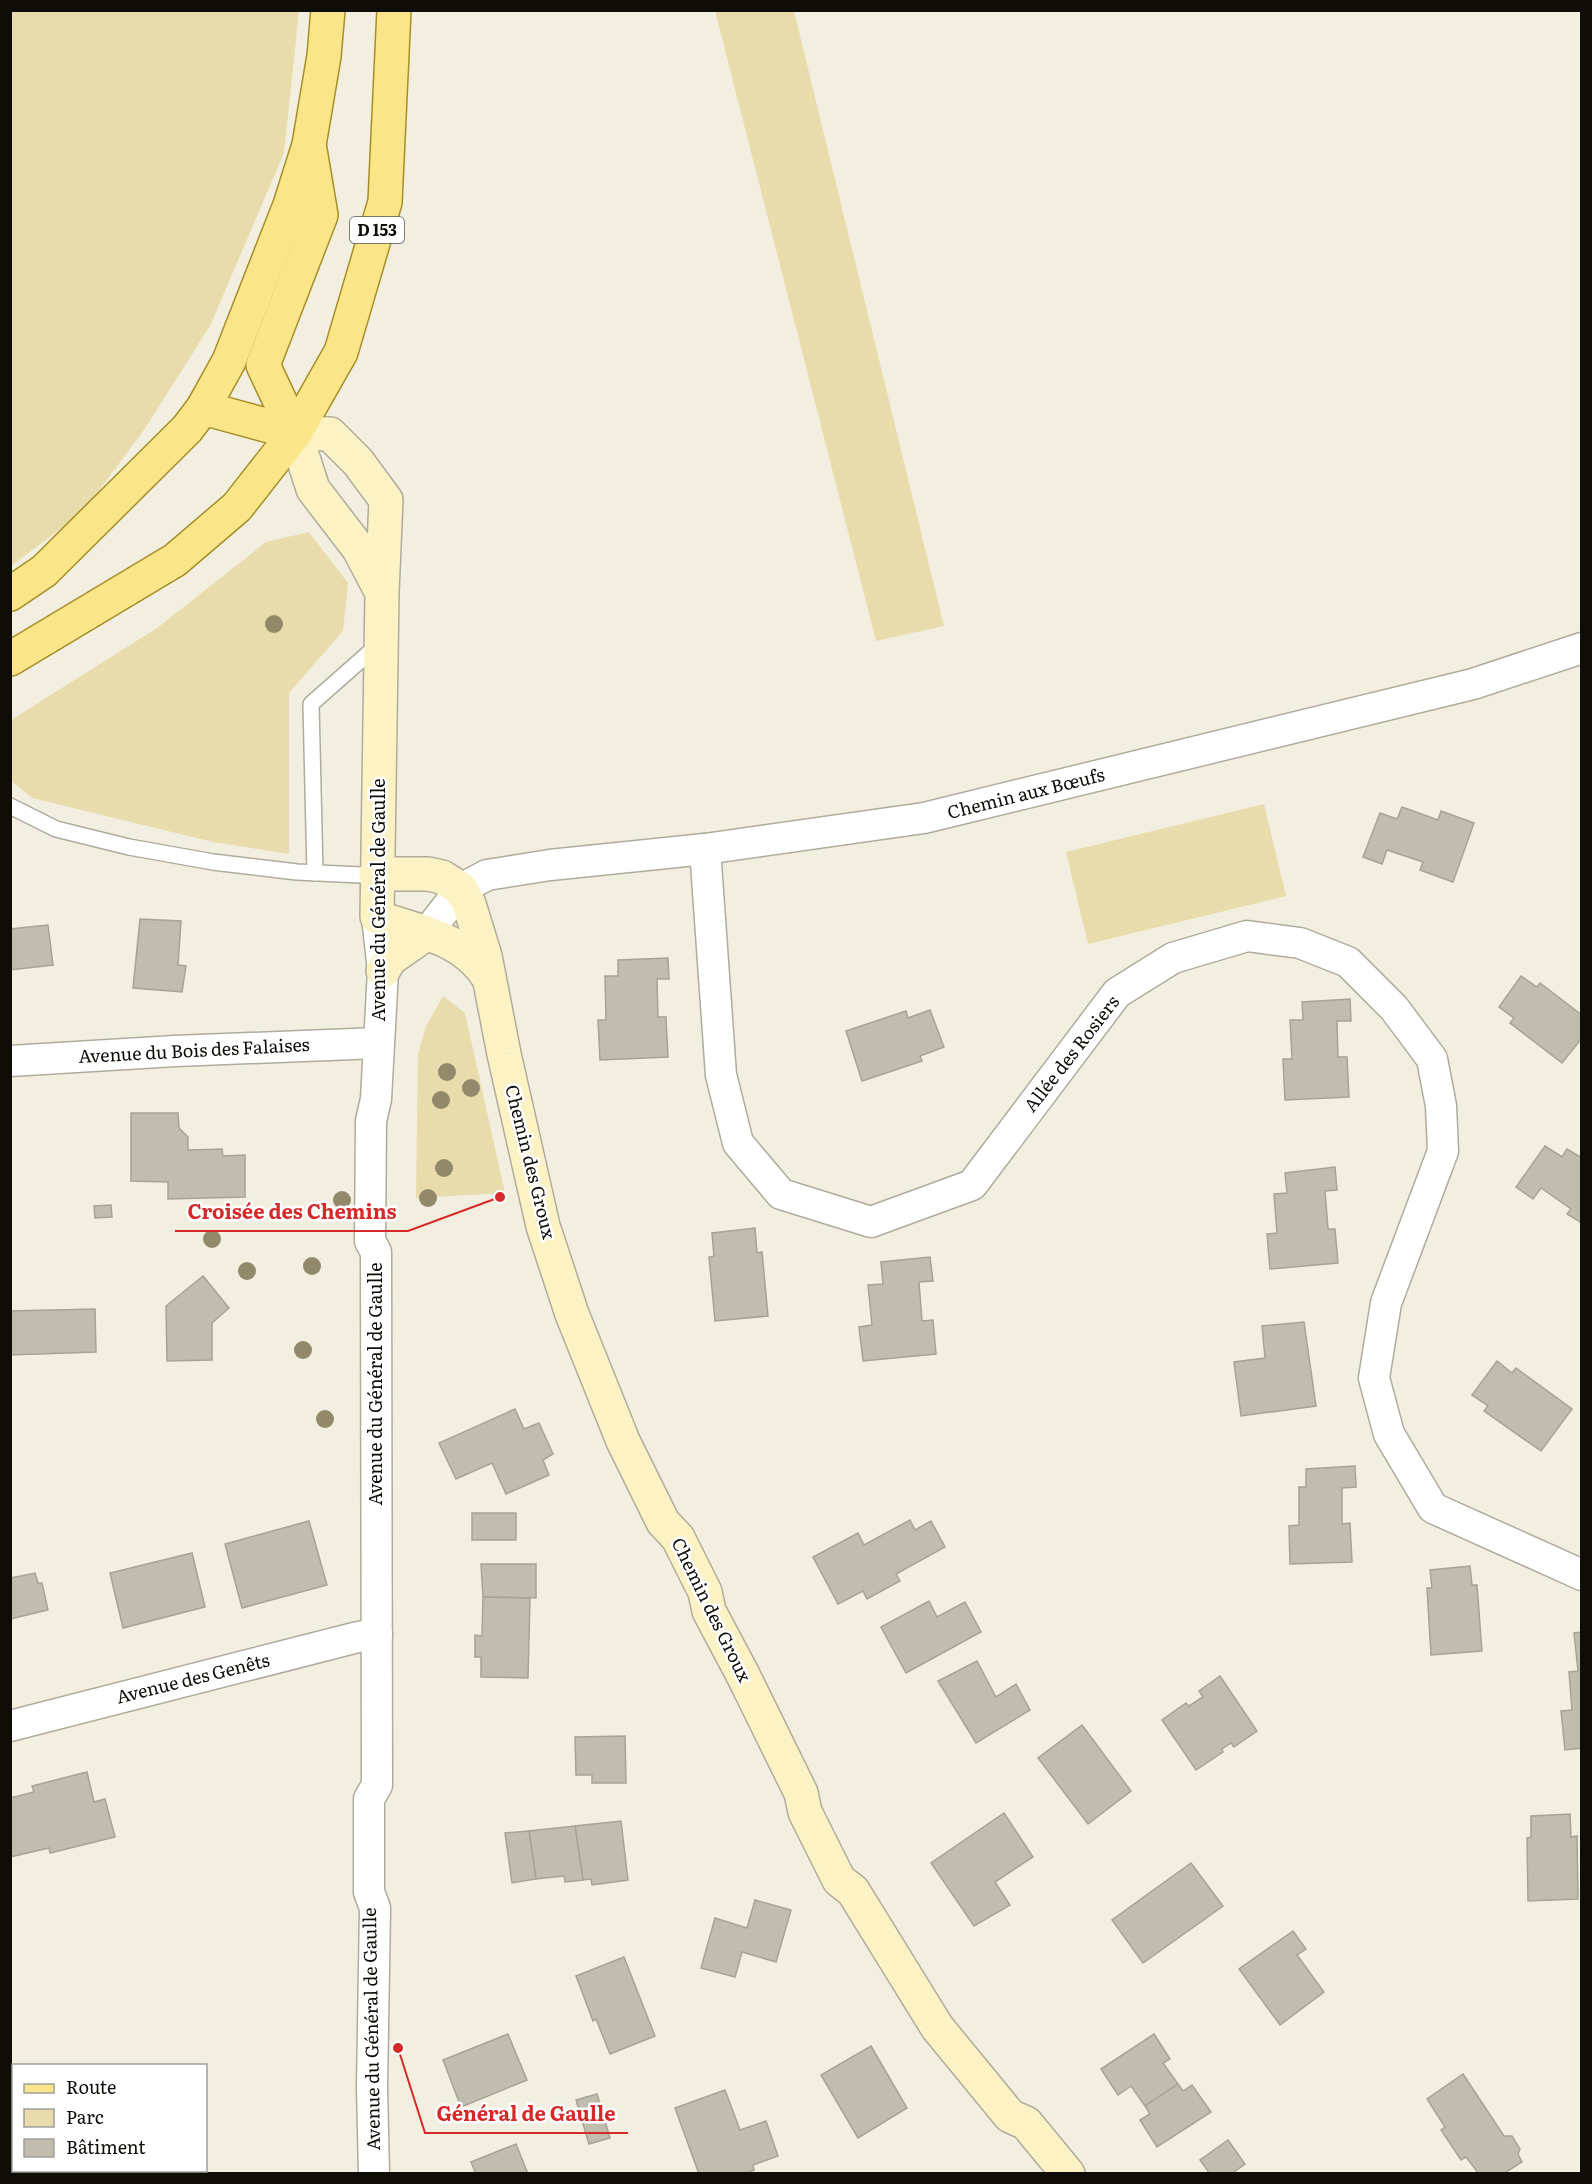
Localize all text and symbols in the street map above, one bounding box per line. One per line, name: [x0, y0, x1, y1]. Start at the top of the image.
road number: D 153: [350, 217, 404, 243]
street label: Chemin aux Bœufs: [944, 760, 1107, 825]
street label: Avenue du Général de Gaulle: [364, 778, 391, 1022]
street label: Allée des Rosiers: [1017, 989, 1125, 1117]
street label: Avenue du Bois des Falaises: [78, 1030, 310, 1069]
street label: Chemin des Groux: [499, 1082, 564, 1242]
callout: Croisée des Chemins: [175, 1193, 408, 1231]
text: Croisée des Chemins: [187, 1195, 397, 1225]
street label: Avenue du Général de Gaulle: [361, 1262, 388, 1506]
street label: Chemin des Groux: [666, 1532, 759, 1687]
street label: Avenue des Genêts: [113, 1645, 272, 1710]
street label: Avenue du Général de Gaulle: [355, 1907, 386, 2151]
legend: [12, 2064, 207, 2172]
text: Route: [66, 2073, 116, 2100]
callout: Général de Gaulle: [425, 2095, 628, 2133]
text: Général de Gaulle: [436, 2097, 616, 2127]
text: Parc: [66, 2103, 104, 2130]
text: Bâtiment: [66, 2133, 146, 2160]

